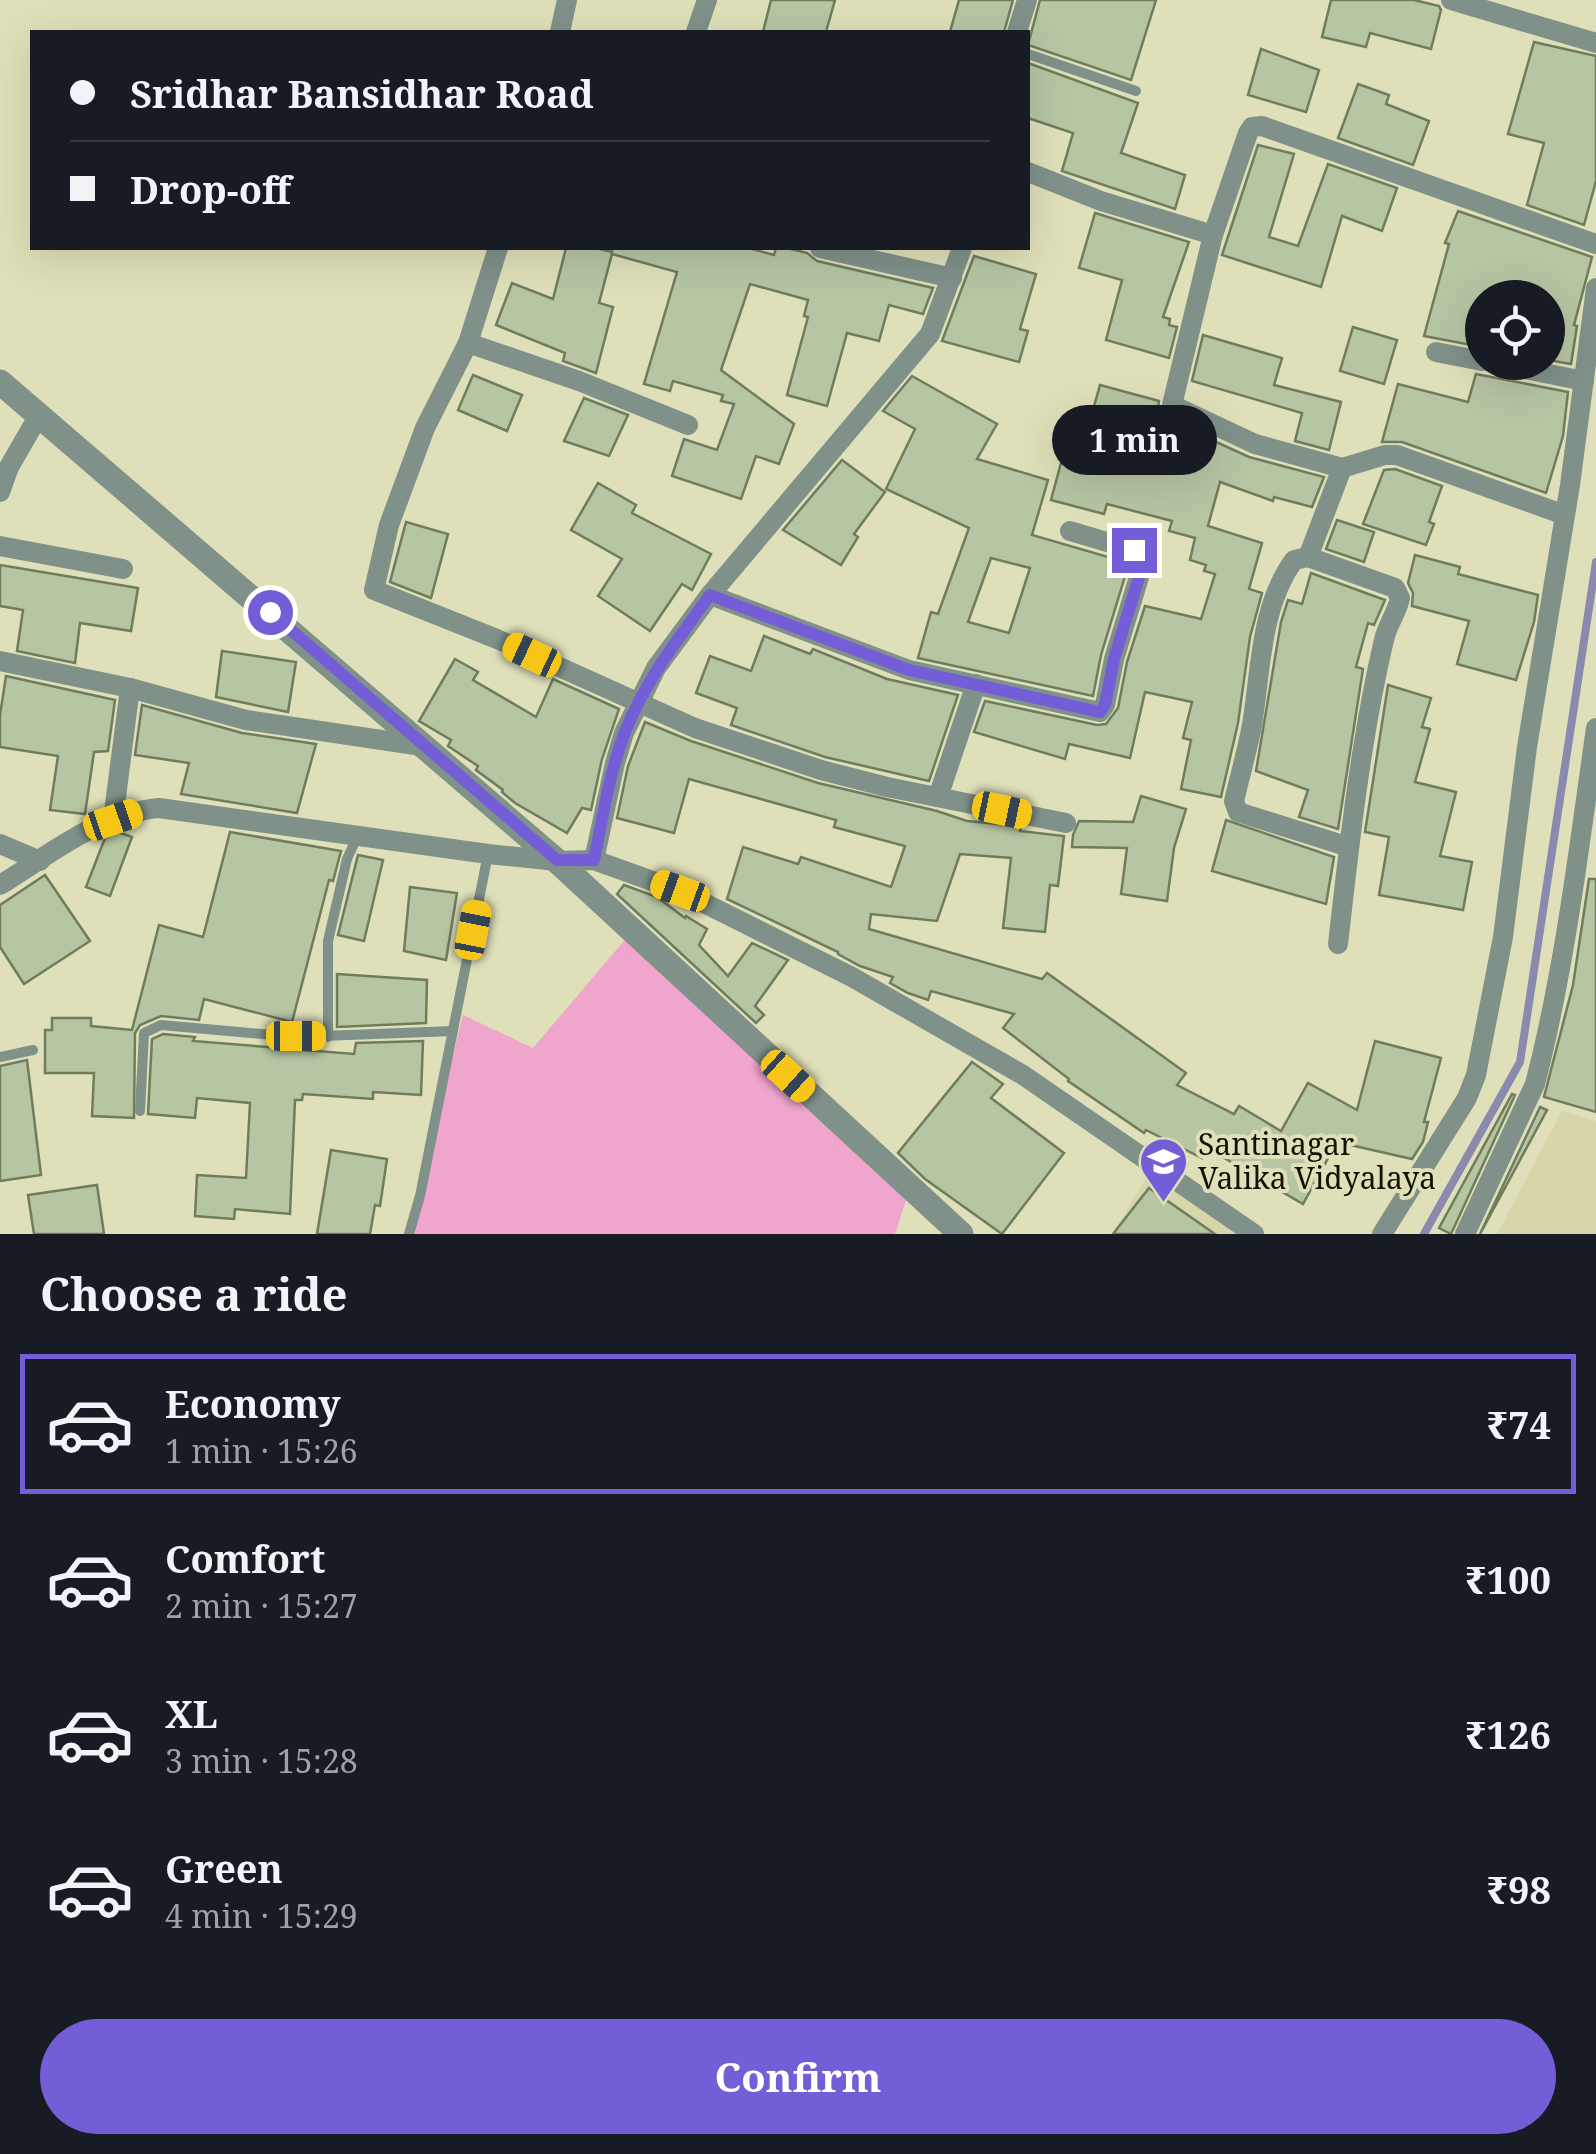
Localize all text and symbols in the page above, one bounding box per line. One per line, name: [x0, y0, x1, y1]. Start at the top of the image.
text: Sridhar Bansidhar Road: [130, 67, 594, 119]
text: Drop-off: [130, 163, 291, 215]
map controls: [1465, 280, 1565, 380]
button: locate: [1465, 280, 1565, 380]
callout: 1 min: [1052, 405, 1216, 475]
text: 1 min: [1089, 418, 1180, 461]
route end: [1112, 528, 1157, 573]
route start: [248, 590, 293, 635]
car: [498, 629, 566, 681]
car: [970, 789, 1034, 831]
car: [80, 796, 146, 844]
car: [647, 867, 713, 915]
car: [453, 898, 493, 962]
car: [266, 1021, 326, 1051]
car: [756, 1045, 820, 1107]
place label: Santinagar Valika Vidyalaya: [1198, 1123, 1436, 1198]
school or university icon: Santinagar Valika Vidyalaya: [1137, 1136, 1189, 1204]
text: Choose a ride: [40, 1263, 348, 1324]
text: Economy: [165, 1377, 341, 1429]
icon: car: [45, 1379, 135, 1469]
text: ₹74: [1487, 1398, 1551, 1450]
text: 1 min · 15:26: [165, 1429, 358, 1472]
text: Comfort: [165, 1532, 325, 1584]
icon: car: [45, 1534, 135, 1624]
text: ₹100: [1465, 1553, 1551, 1605]
text: 2 min · 15:27: [165, 1584, 358, 1627]
text: XL: [165, 1687, 218, 1739]
icon: car: [45, 1689, 135, 1779]
text: ₹126: [1465, 1708, 1551, 1760]
text: 3 min · 15:28: [165, 1739, 358, 1782]
text: Green: [165, 1842, 283, 1894]
icon: car: [45, 1844, 135, 1934]
text: ₹98: [1487, 1863, 1551, 1915]
text: 4 min · 15:29: [165, 1894, 358, 1937]
button: Confirm: [40, 2019, 1556, 2134]

